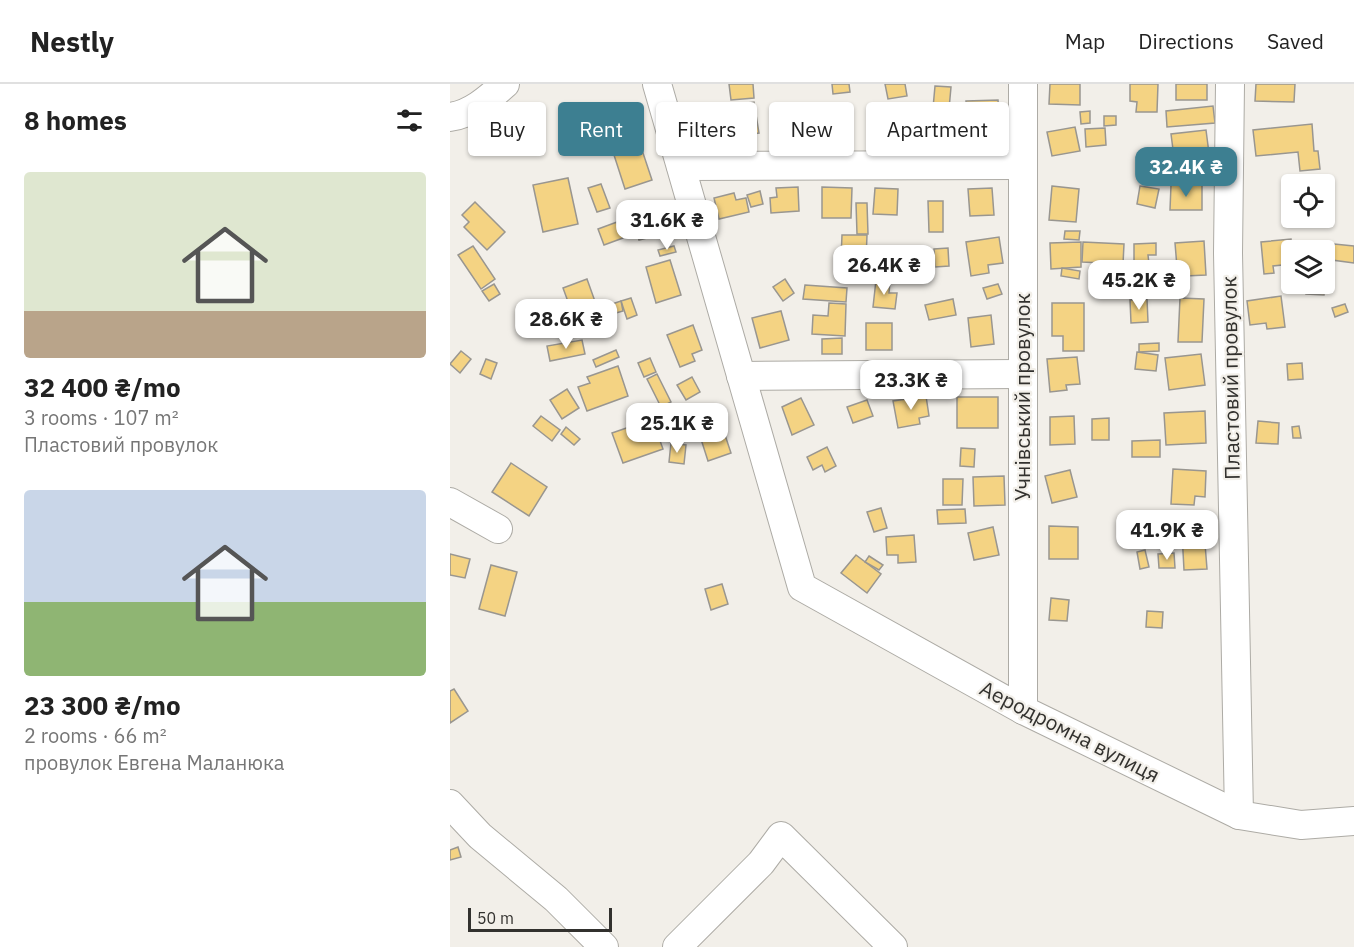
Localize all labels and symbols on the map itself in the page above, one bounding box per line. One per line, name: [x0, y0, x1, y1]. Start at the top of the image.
pin: 32.4K ₴: [1131, 147, 1241, 198]
pin: 31.6K ₴: [612, 200, 722, 251]
pin: 26.4K ₴: [829, 245, 939, 296]
pin: 45.2K ₴: [1084, 260, 1194, 311]
street label: Пластовий провулок: [1214, 276, 1246, 480]
street label: Учнівський провулок: [1008, 293, 1036, 501]
pin: 28.6K ₴: [511, 299, 621, 350]
pin: 23.3K ₴: [856, 360, 966, 411]
pin: 25.1K ₴: [622, 403, 732, 454]
pin: 41.9K ₴: [1112, 510, 1222, 561]
street label: Аеродромна вулиця: [975, 674, 1165, 788]
scale bar: [468, 905, 612, 932]

